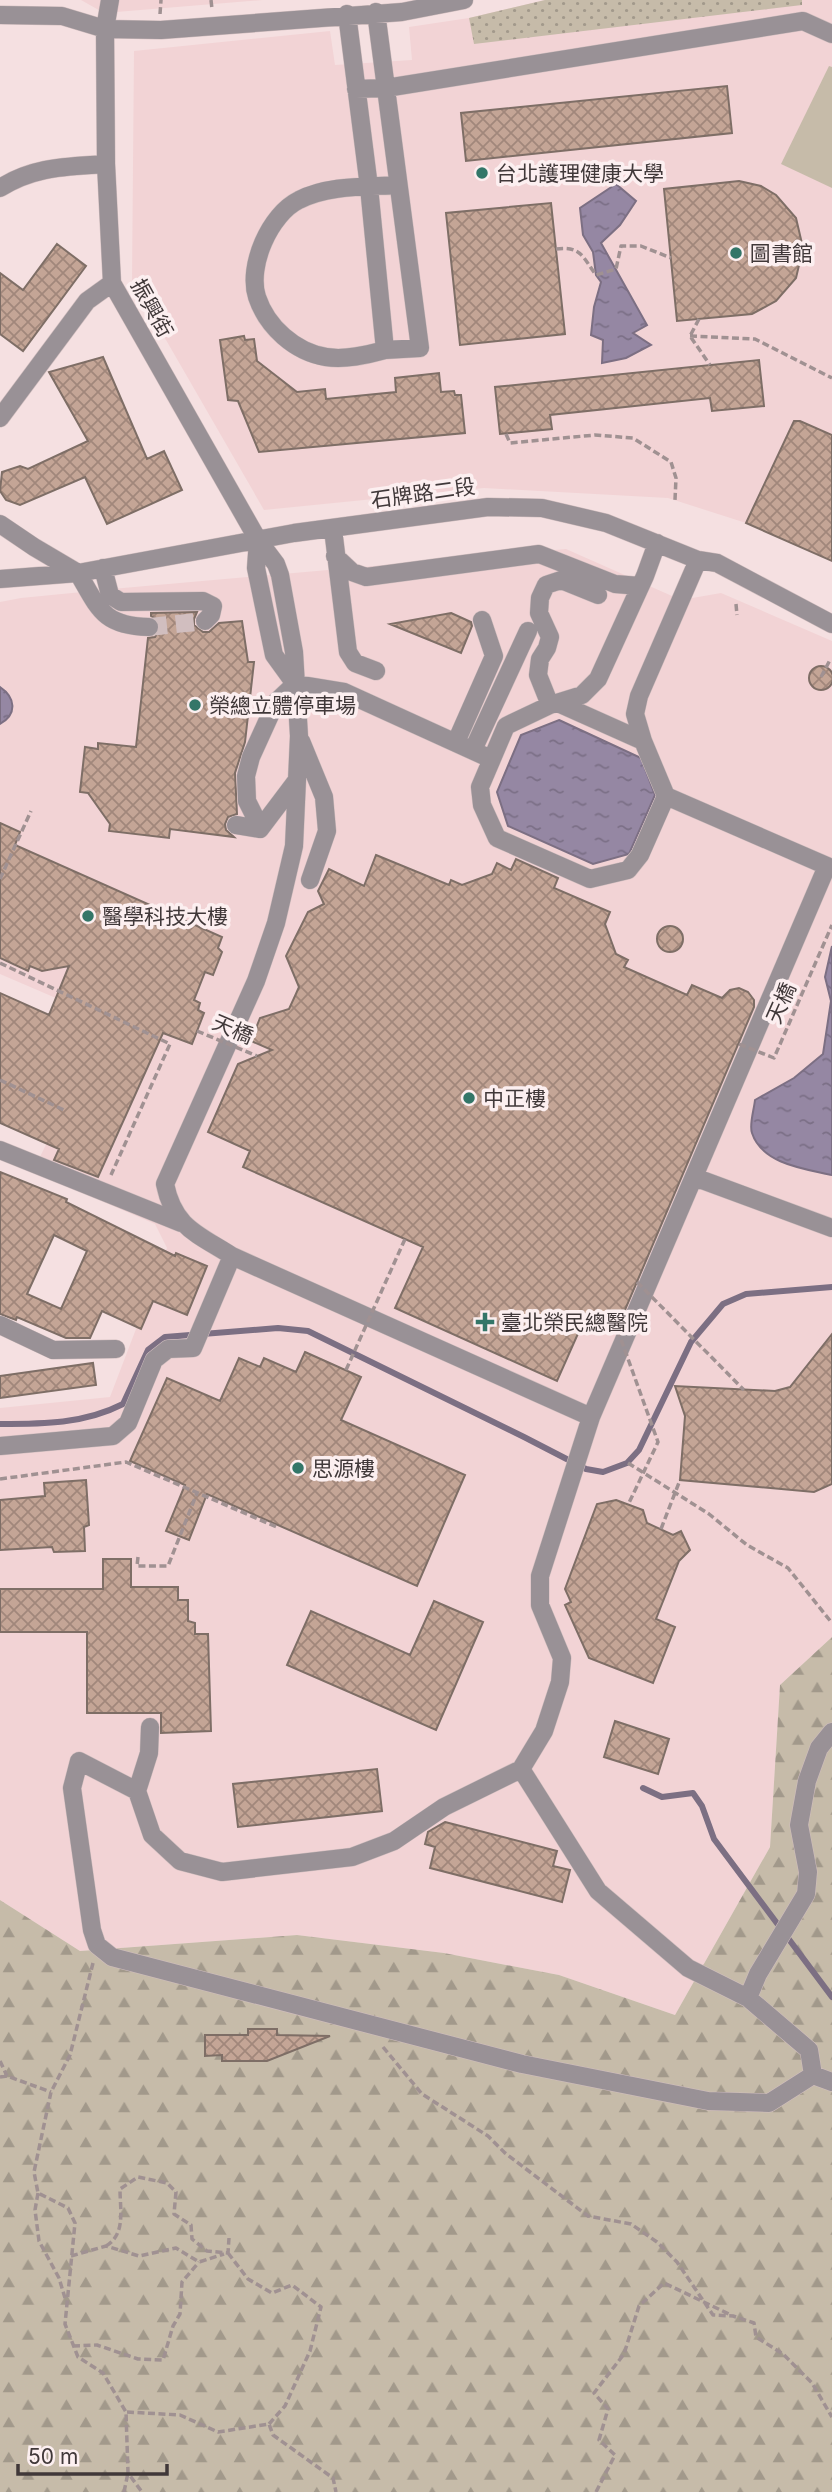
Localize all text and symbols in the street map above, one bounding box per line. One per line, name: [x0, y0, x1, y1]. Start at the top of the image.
place label: 台北護理健康大學: [496, 161, 664, 186]
marker: 台北護理健康大學: [474, 165, 490, 181]
place label: 圖書館: [750, 241, 813, 266]
marker: 圖書館: [728, 245, 744, 261]
street label: 振興街: [126, 274, 178, 342]
street label: 石牌路二段: [369, 473, 477, 513]
place label: 榮總立體停車場: [209, 693, 356, 718]
marker: 榮總立體停車場: [187, 697, 203, 713]
place label: 醫學科技大樓: [102, 904, 228, 929]
marker: 醫學科技大樓: [80, 908, 96, 924]
street label: 天橋: [761, 979, 801, 1027]
street label: 天橋: [209, 1009, 257, 1049]
place label: 中正樓: [483, 1086, 546, 1111]
marker: 中正樓: [461, 1090, 477, 1106]
place label: 臺北榮民總醫院: [501, 1310, 648, 1335]
marker: 臺北榮民總醫院: [475, 1312, 495, 1332]
place label: 思源樓: [312, 1456, 375, 1481]
marker: 思源樓: [290, 1460, 306, 1476]
scale bar: [18, 2432, 166, 2476]
text: 50 m: [28, 2444, 78, 2469]

